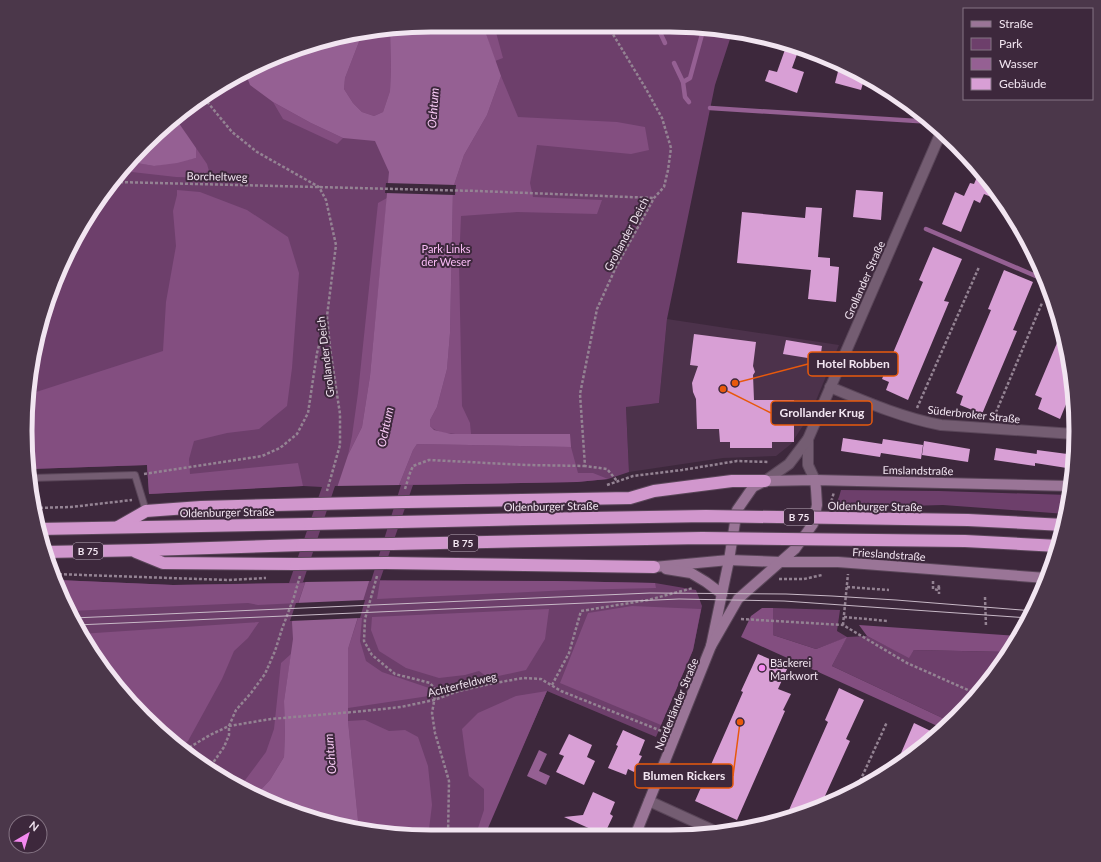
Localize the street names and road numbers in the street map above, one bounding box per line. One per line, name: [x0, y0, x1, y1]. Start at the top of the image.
street label: Borcheltweg: [186, 169, 248, 183]
street label: Grollander Deich: [601, 195, 651, 273]
street label: Grollander Straße: [841, 239, 887, 321]
street label: Grollander Deich: [314, 316, 336, 398]
street label: Süderbroker Straße: [927, 403, 1021, 425]
street label: Emslandstraße: [883, 463, 954, 477]
street label: Oldenburger Straße: [503, 499, 599, 513]
street label: Oldenburger Straße: [827, 499, 923, 513]
street label: Oldenburger Straße: [179, 505, 275, 519]
road number: B 75: [784, 509, 814, 525]
road number: B 75: [448, 535, 478, 551]
road number: B 75: [73, 543, 103, 559]
street label: Frieslandstraße: [852, 545, 926, 563]
street label: Norderländer Straße: [652, 656, 700, 752]
street label: Achterfeldweg: [426, 669, 498, 699]

